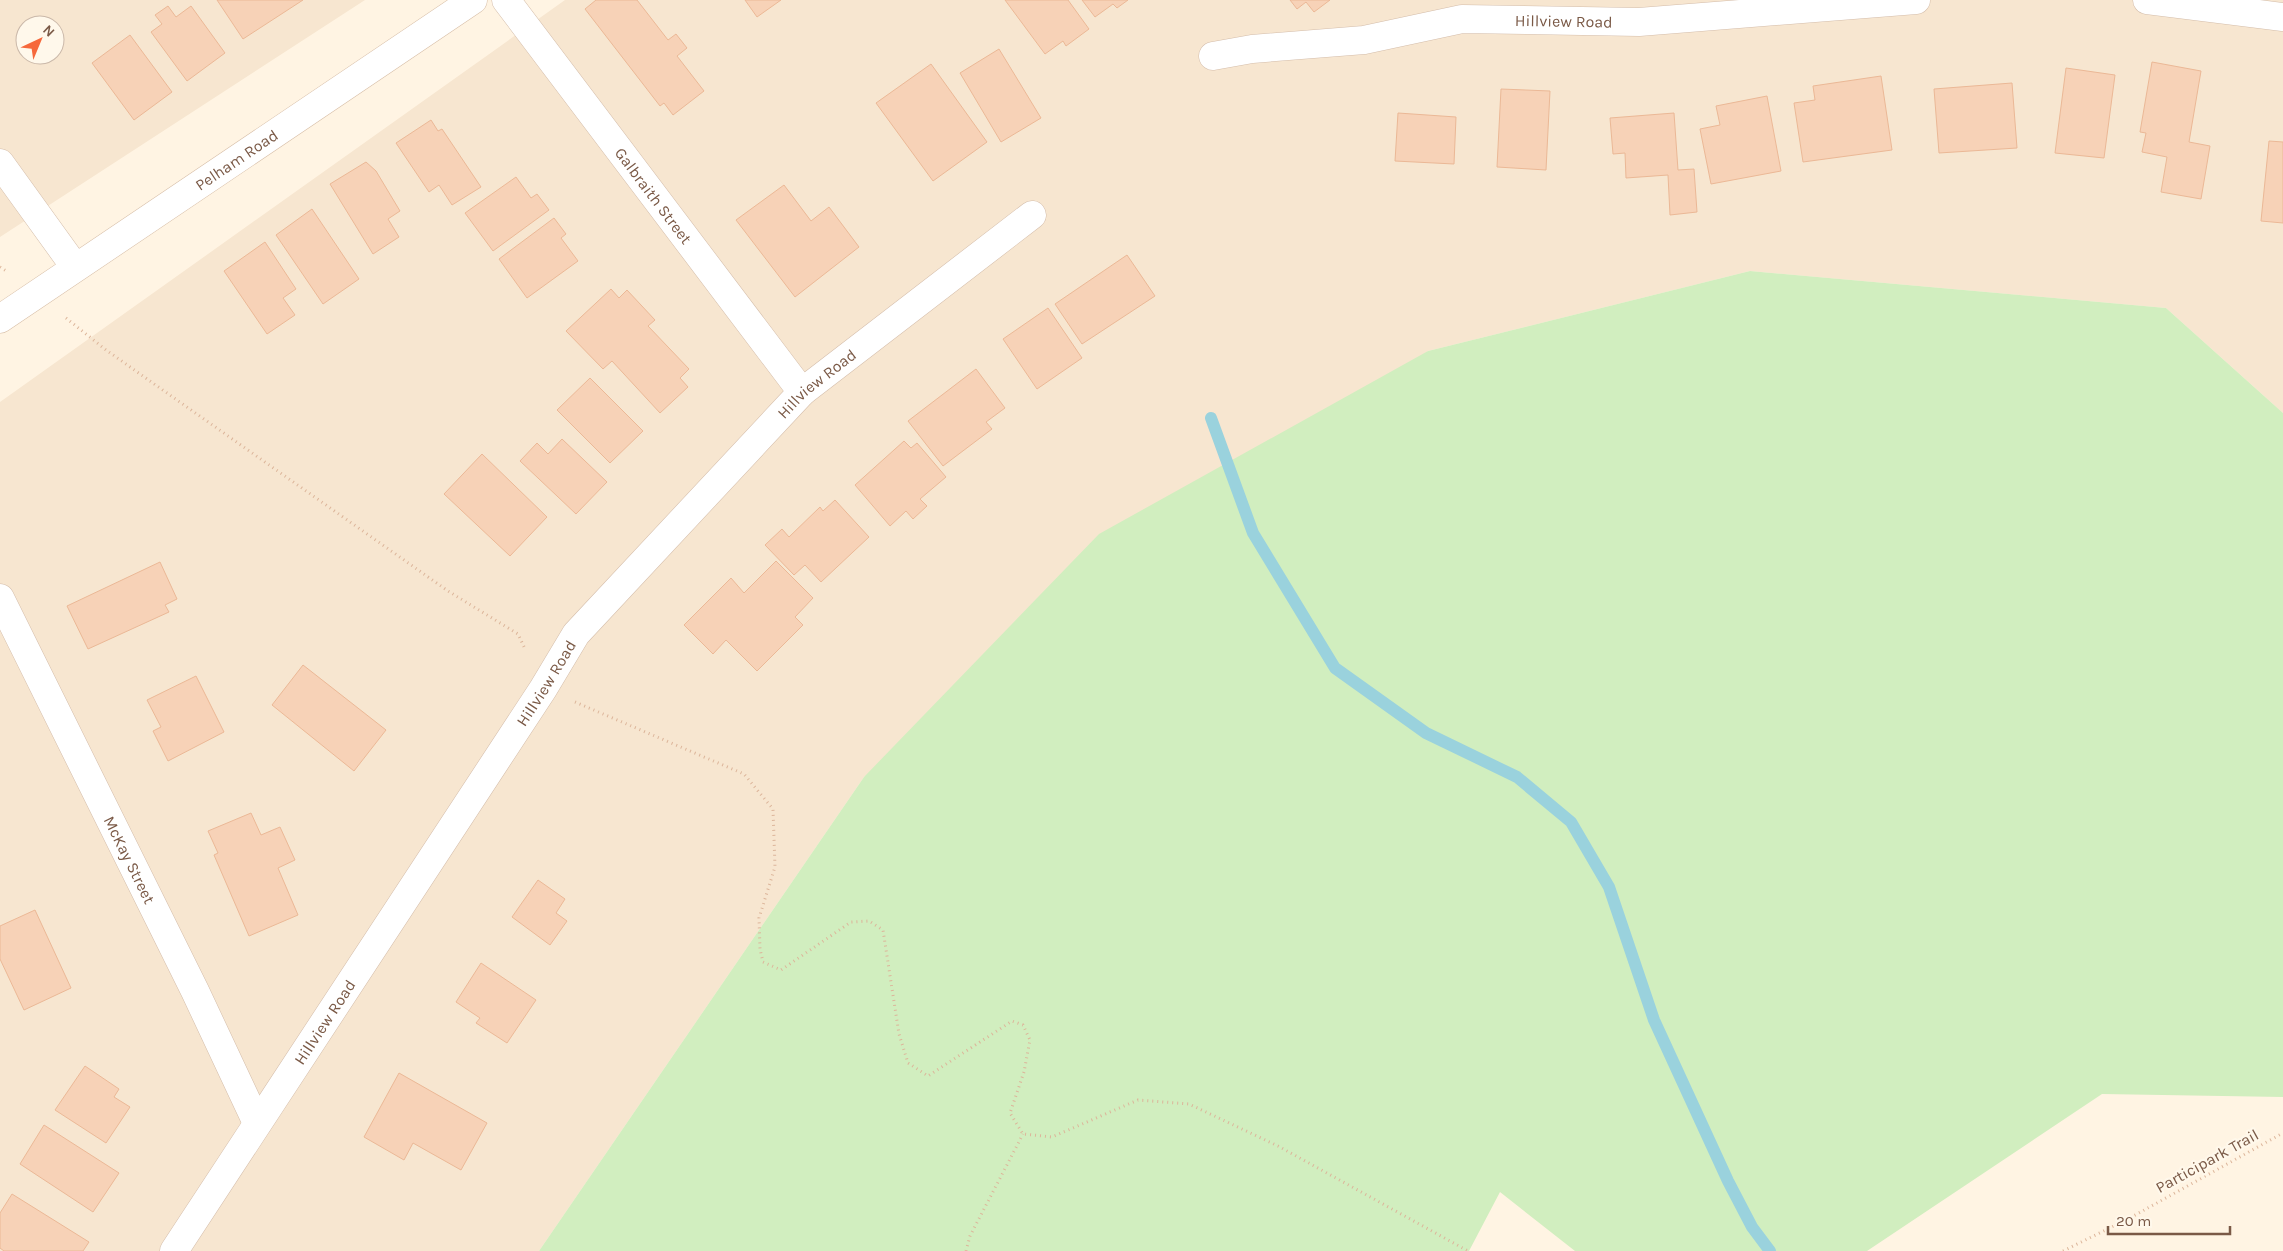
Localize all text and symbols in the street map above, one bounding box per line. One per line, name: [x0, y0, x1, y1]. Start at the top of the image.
street label: Hillview Road: [1515, 10, 1613, 31]
north arrow: [15, 15, 65, 65]
text: N: [39, 21, 58, 41]
street label: Pelham Road: [191, 125, 281, 194]
street label: Galbraith Street: [611, 144, 696, 248]
street label: Hillview Road: [773, 345, 860, 422]
street label: Hillview Road: [512, 636, 580, 729]
street label: McKay Street: [100, 813, 160, 907]
street label: Hillview Road: [290, 976, 359, 1068]
street label: Participark Trail: [2152, 1125, 2262, 1197]
scale bar: [2108, 1204, 2230, 1236]
text: 20 m: [2116, 1212, 2151, 1230]

